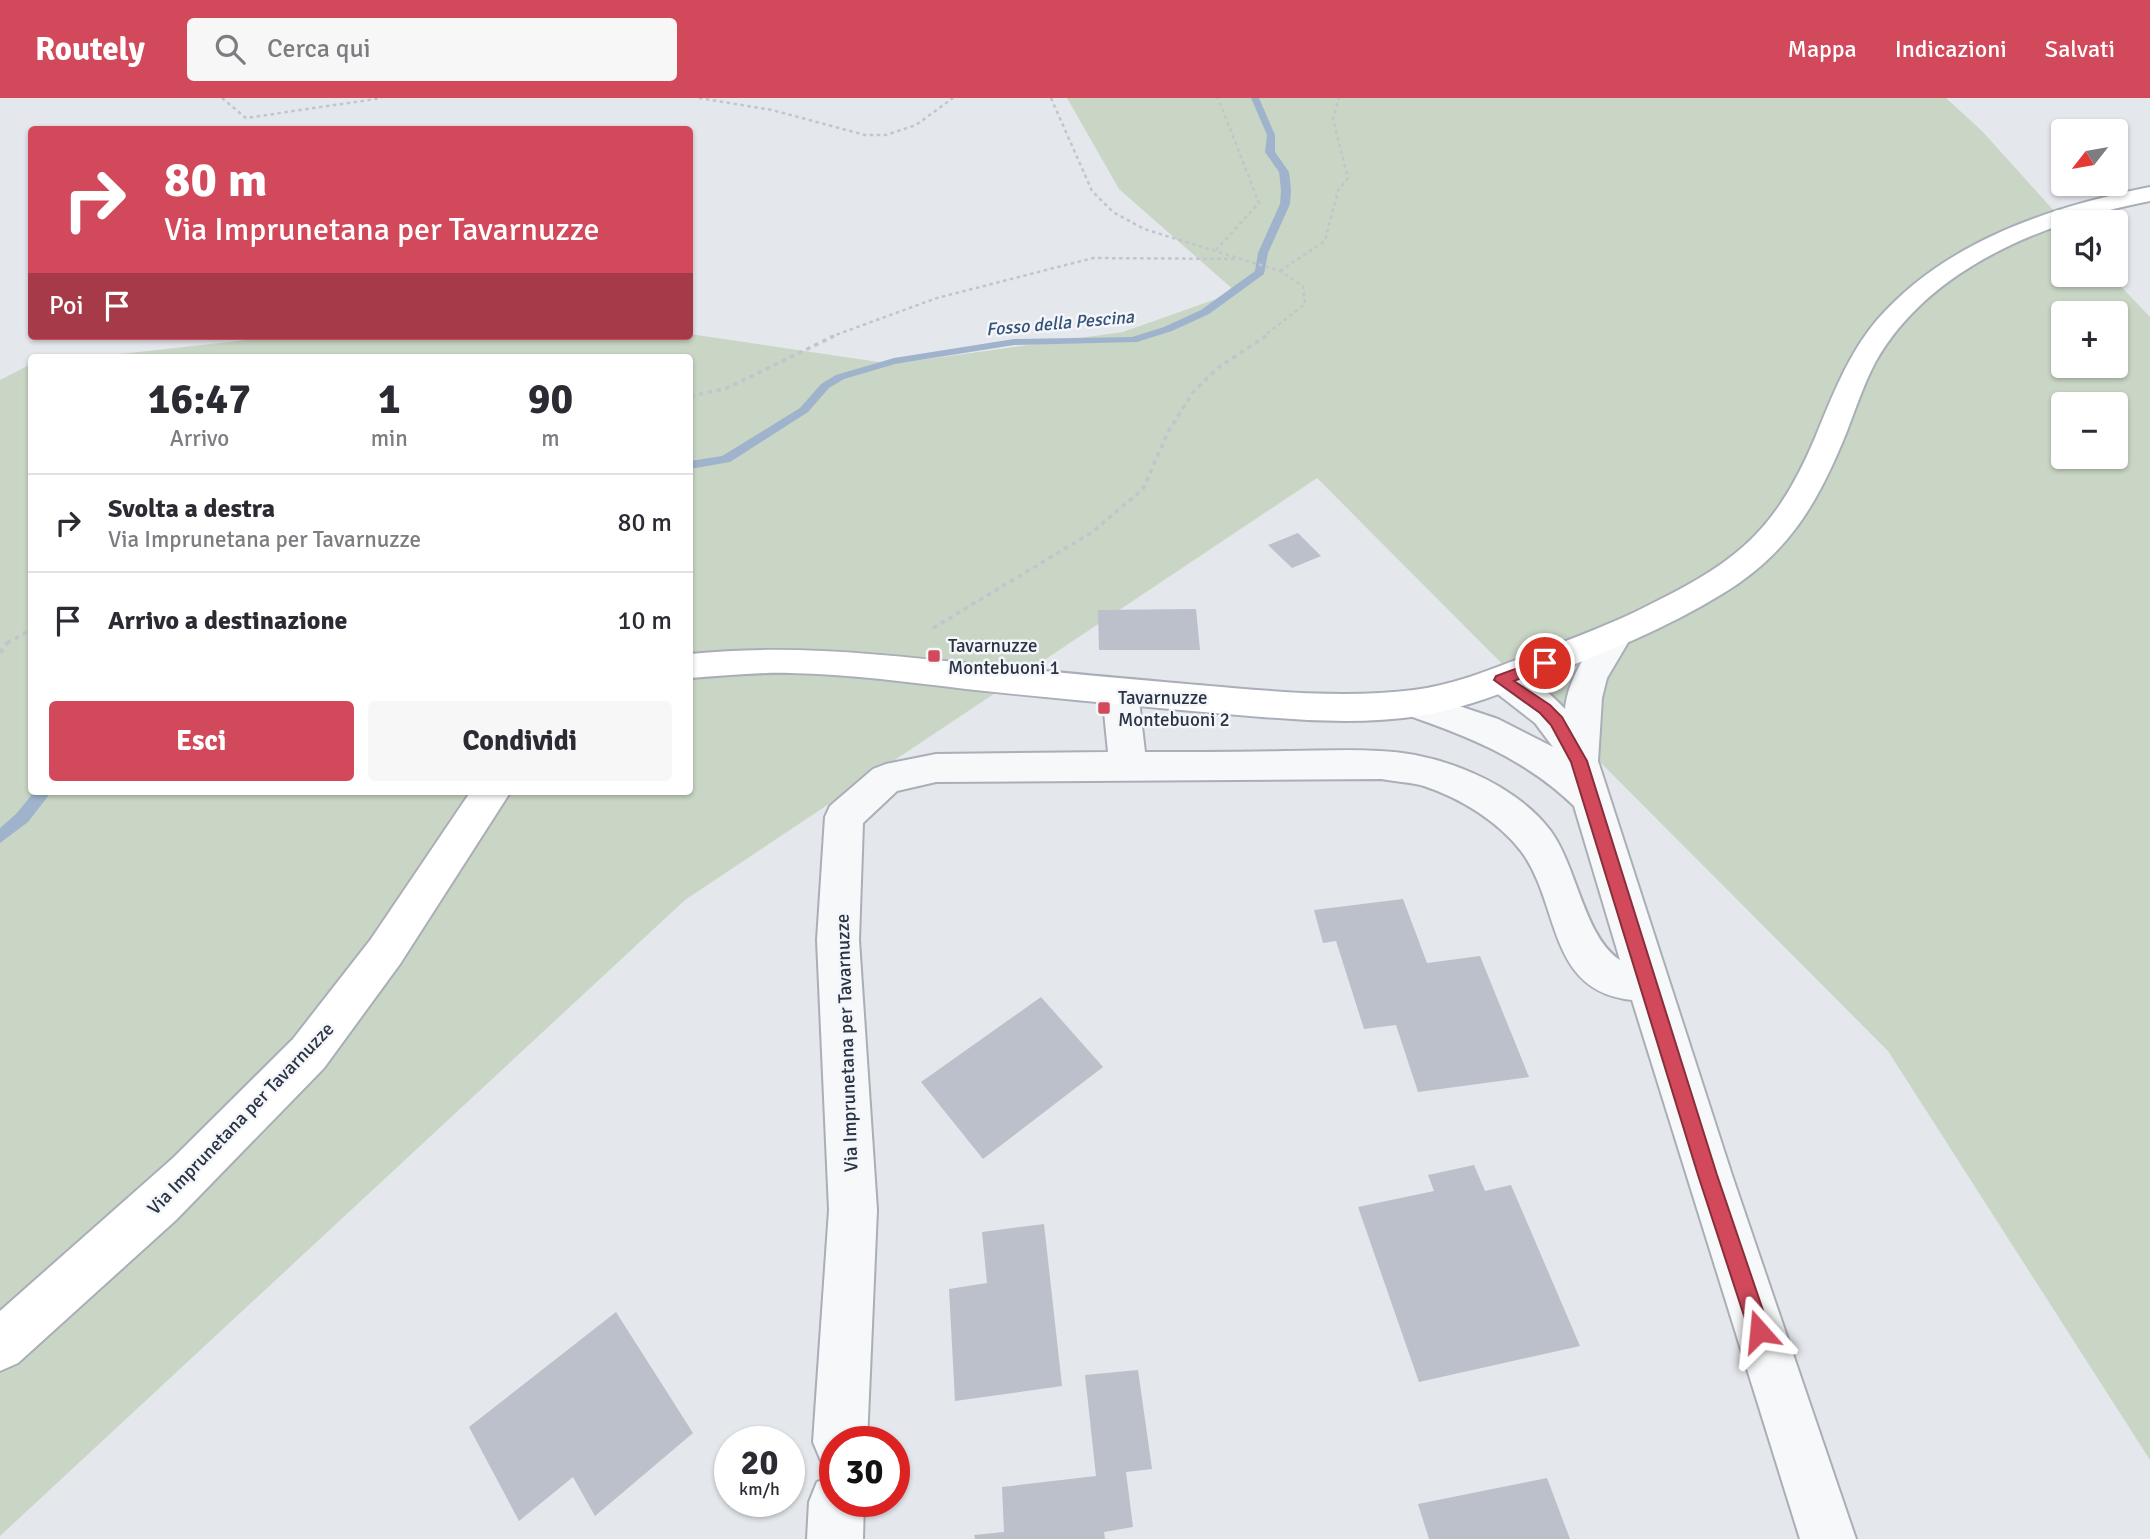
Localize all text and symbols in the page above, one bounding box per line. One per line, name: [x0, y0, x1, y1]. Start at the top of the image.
search box: [187, 18, 677, 81]
text: Routely: [35, 29, 145, 70]
icon: search: [211, 30, 249, 68]
text: Cerca qui: [267, 33, 371, 65]
text: Mappa: [1788, 34, 1857, 64]
text: Indicazioni: [1895, 34, 2007, 64]
text: Salvati: [2045, 34, 2115, 64]
north arrow: [2051, 119, 2128, 196]
map controls: [2051, 119, 2128, 469]
text: 80 m: [164, 150, 267, 210]
icon: right: [49, 154, 140, 245]
text: Via Imprunetana per Tavarnuzze: [164, 210, 600, 249]
button: sound: [2051, 210, 2128, 287]
icon: arrive: [98, 287, 136, 325]
text: Poi: [49, 290, 84, 322]
button: +: [2051, 301, 2128, 378]
water label: Fosso della Pescina: [985, 305, 1136, 340]
text: 16:47: [148, 374, 251, 425]
text: 1: [378, 374, 401, 425]
text: 90: [528, 374, 573, 425]
button: −: [2051, 392, 2128, 469]
text: Arrivo: [170, 424, 229, 453]
text: min: [371, 424, 408, 453]
text: m: [541, 424, 560, 453]
text: Svolta a destra: [108, 493, 275, 525]
icon: right: [49, 504, 87, 542]
text: 80 m: [617, 507, 672, 539]
text: Via Imprunetana per Tavarnuzze: [108, 525, 421, 554]
icon: arrive: [49, 602, 87, 640]
text: Arrivo a destinazione: [108, 605, 348, 637]
text: 10 m: [617, 605, 672, 637]
pin: [1515, 633, 1575, 693]
place label: Tavarnuzze Montebuoni 1: [948, 634, 1060, 680]
icon: arrive: [1526, 644, 1564, 682]
marker: Tavarnuzze Montebuoni 1: [926, 648, 942, 664]
place label: Tavarnuzze Montebuoni 2: [1118, 686, 1230, 732]
marker: Tavarnuzze Montebuoni 2: [1096, 700, 1112, 716]
button: Esci: [49, 701, 354, 781]
button: Condividi: [368, 701, 672, 781]
street label: Via Imprunetana per Tavarnuzze: [830, 913, 864, 1173]
street label: Via Imprunetana per Tavarnuzze: [142, 1017, 339, 1220]
position arrow: [1722, 1294, 1796, 1368]
speed limit sign: 30: [819, 1426, 910, 1517]
text: 20: [741, 1441, 778, 1484]
text: km/h: [739, 1478, 780, 1500]

